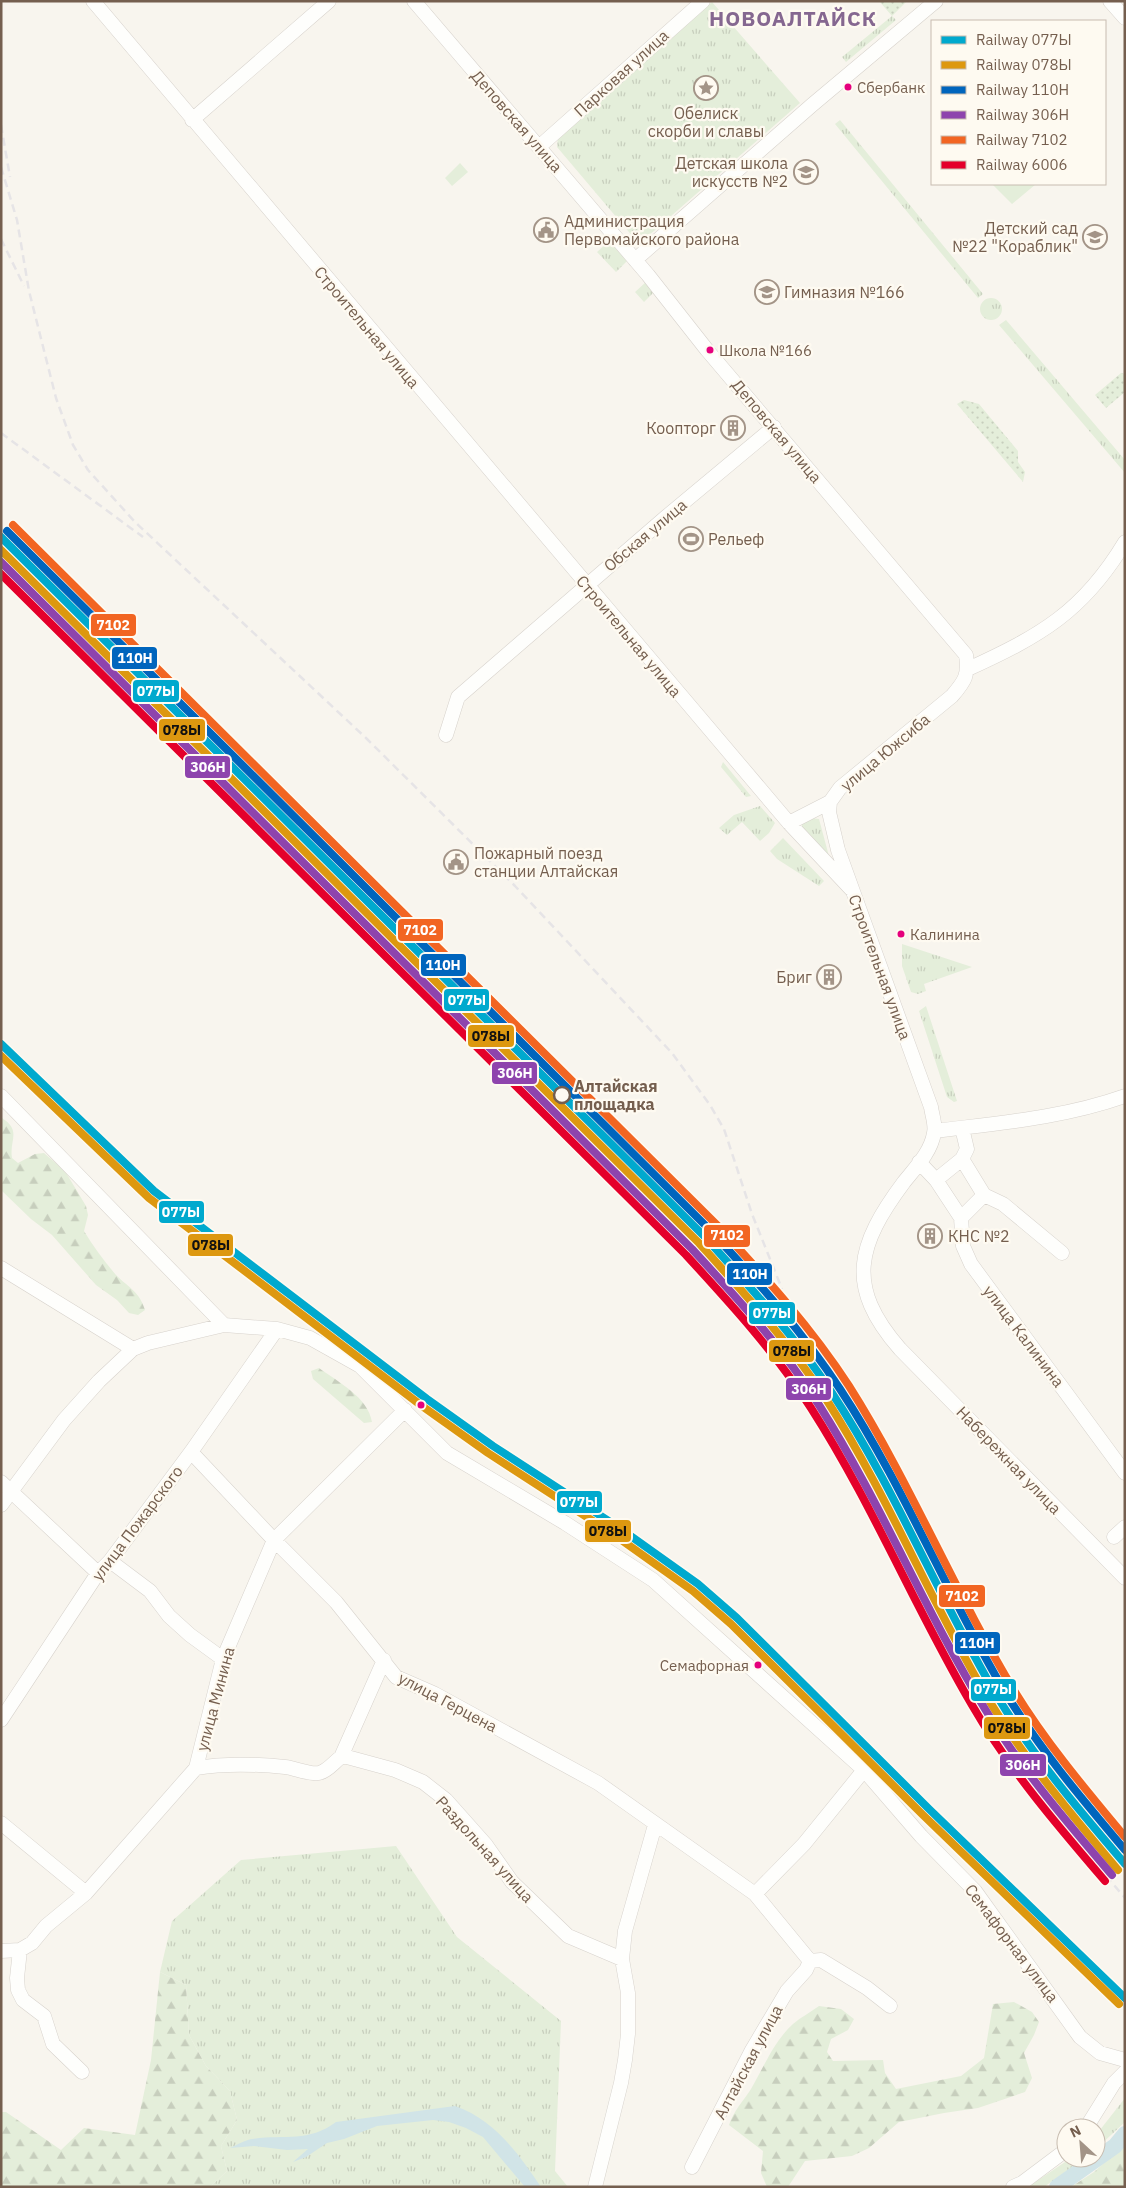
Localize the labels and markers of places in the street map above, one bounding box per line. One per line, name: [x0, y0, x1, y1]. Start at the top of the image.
place icon: Обелиск скорби и славы: [693, 75, 719, 101]
place label: Сбербанк: [857, 78, 925, 97]
marker: Сбербанк: [843, 82, 853, 92]
place label: Обелиск скорби и славы: [648, 103, 764, 141]
place label: Детская школа искусств №2: [675, 153, 788, 191]
school or university icon: Детская школа искусств №2: [793, 159, 819, 185]
place label: Администрация Первомайского района: [564, 211, 740, 249]
public building icon: Администрация Первомайского района: [533, 217, 559, 243]
place label: Детский сад №22 "Кораблик": [952, 218, 1078, 256]
school or university icon: Детский сад №22 "Кораблик": [1082, 224, 1108, 250]
school or university icon: Гимназия №166: [754, 279, 780, 305]
place label: Гимназия №166: [784, 282, 905, 302]
place label: Школа №166: [719, 341, 812, 360]
marker: Школа №166: [705, 345, 715, 355]
building icon: Коопторг: [720, 415, 746, 441]
place label: Коопторг: [646, 418, 716, 438]
sports icon: Рельеф: [678, 526, 704, 552]
place label: Рельеф: [708, 529, 764, 549]
place label: Пожарный поезд станции Алтайская: [474, 843, 618, 881]
public building icon: Пожарный поезд станции Алтайская: [443, 849, 469, 875]
place label: Калинина: [910, 925, 980, 944]
marker: Калинина: [896, 929, 906, 939]
building icon: Бриг: [816, 964, 842, 990]
place label: Бриг: [776, 967, 812, 987]
place label: Алтайская площадка: [574, 1076, 658, 1114]
marker: Алтайская площадка: [553, 1086, 571, 1104]
building icon: КНС №2: [917, 1223, 943, 1249]
place label: КНС №2: [948, 1226, 1010, 1246]
unlabelled marker: [416, 1400, 426, 1410]
place label: Семафорная: [660, 1656, 749, 1675]
marker: Семафорная: [753, 1660, 763, 1670]

